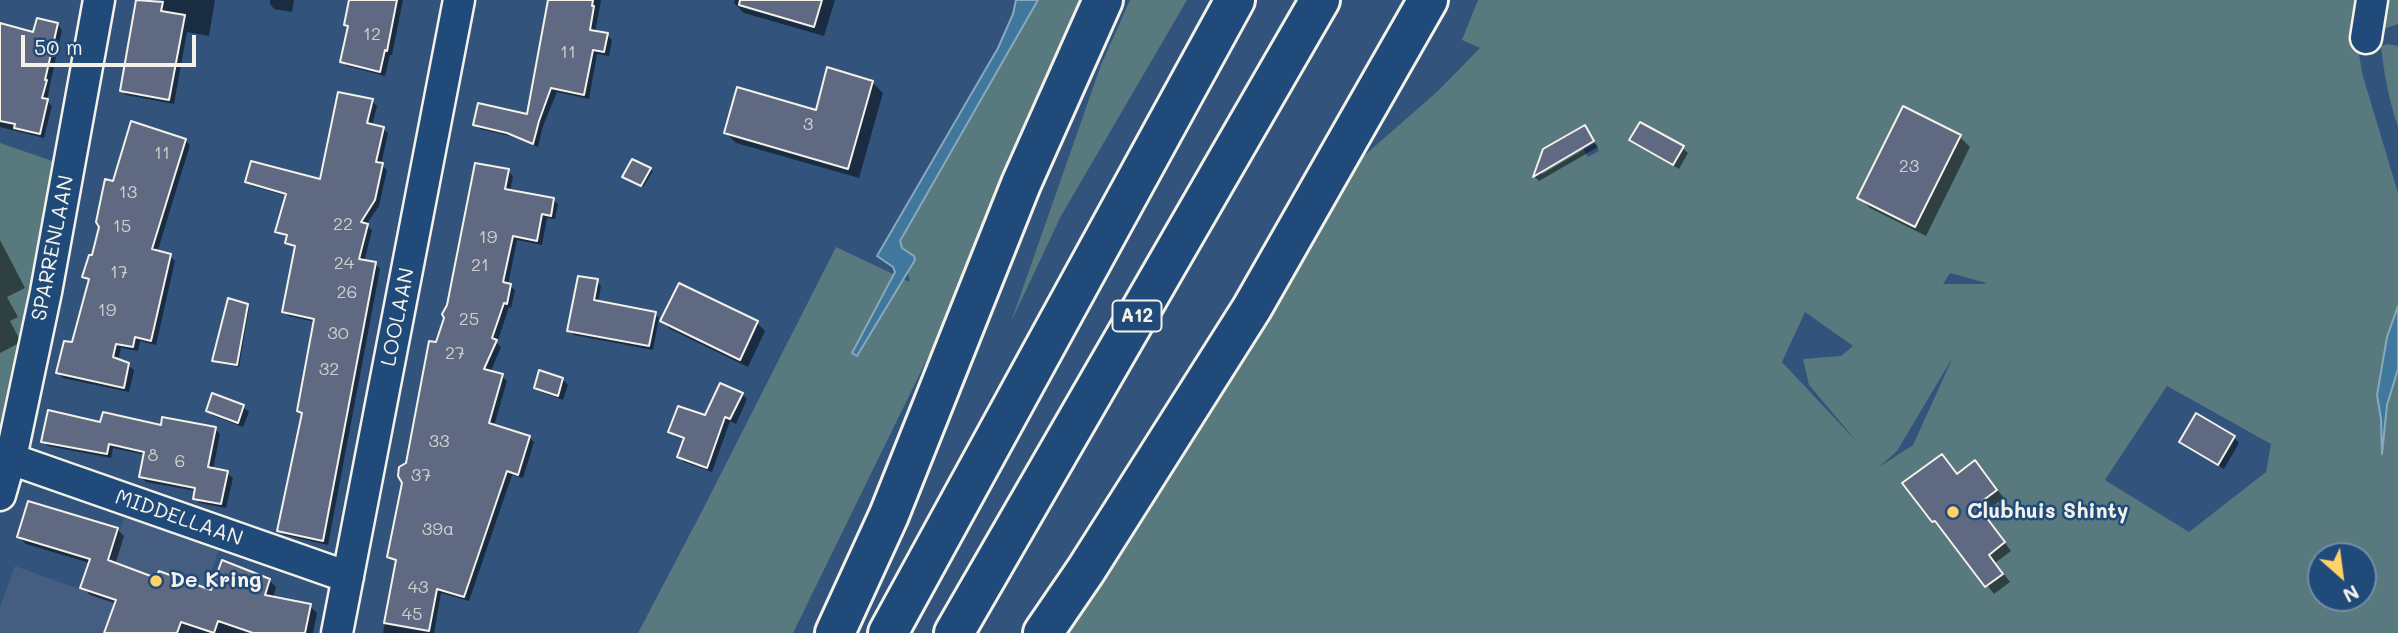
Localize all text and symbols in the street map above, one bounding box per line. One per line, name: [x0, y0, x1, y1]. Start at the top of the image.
scale bar: [24, 21, 200, 65]
house number: 12: [363, 23, 381, 45]
text: 50 m: [34, 33, 83, 60]
house number: 11: [560, 41, 576, 63]
house number: 3: [803, 113, 813, 135]
house number: 11: [154, 142, 170, 164]
house number: 23: [1899, 155, 1919, 177]
street label: SPARRENLAAN: [27, 173, 79, 323]
house number: 13: [119, 181, 137, 203]
house number: 22: [333, 213, 353, 235]
house number: 15: [113, 215, 131, 237]
house number: 19: [479, 226, 497, 248]
house number: 24: [334, 252, 354, 274]
house number: 21: [471, 254, 489, 276]
house number: 17: [110, 261, 128, 283]
street label: LOOLAAN: [376, 266, 420, 368]
house number: 26: [337, 281, 357, 303]
house number: 19: [98, 299, 116, 321]
road number: A12: [1112, 300, 1162, 332]
house number: 25: [459, 308, 479, 330]
house number: 30: [327, 322, 349, 344]
house number: 27: [445, 342, 465, 364]
house number: 32: [319, 358, 339, 380]
house number: 33: [428, 430, 450, 452]
house number: 8: [148, 444, 158, 466]
house number: 6: [175, 450, 185, 472]
house number: 37: [411, 464, 431, 486]
street label: MIDDELLAAN: [112, 484, 246, 552]
place label: Clubhuis Shinty: [1967, 499, 2128, 525]
marker: Clubhuis Shinty: [1945, 504, 1961, 520]
house number: 39a: [422, 518, 454, 540]
north arrow: [2307, 542, 2377, 612]
place label: De Kring: [170, 568, 262, 594]
marker: De Kring: [148, 573, 164, 589]
house number: 43: [407, 576, 429, 598]
text: N: [2339, 580, 2363, 609]
house number: 45: [401, 603, 423, 625]

